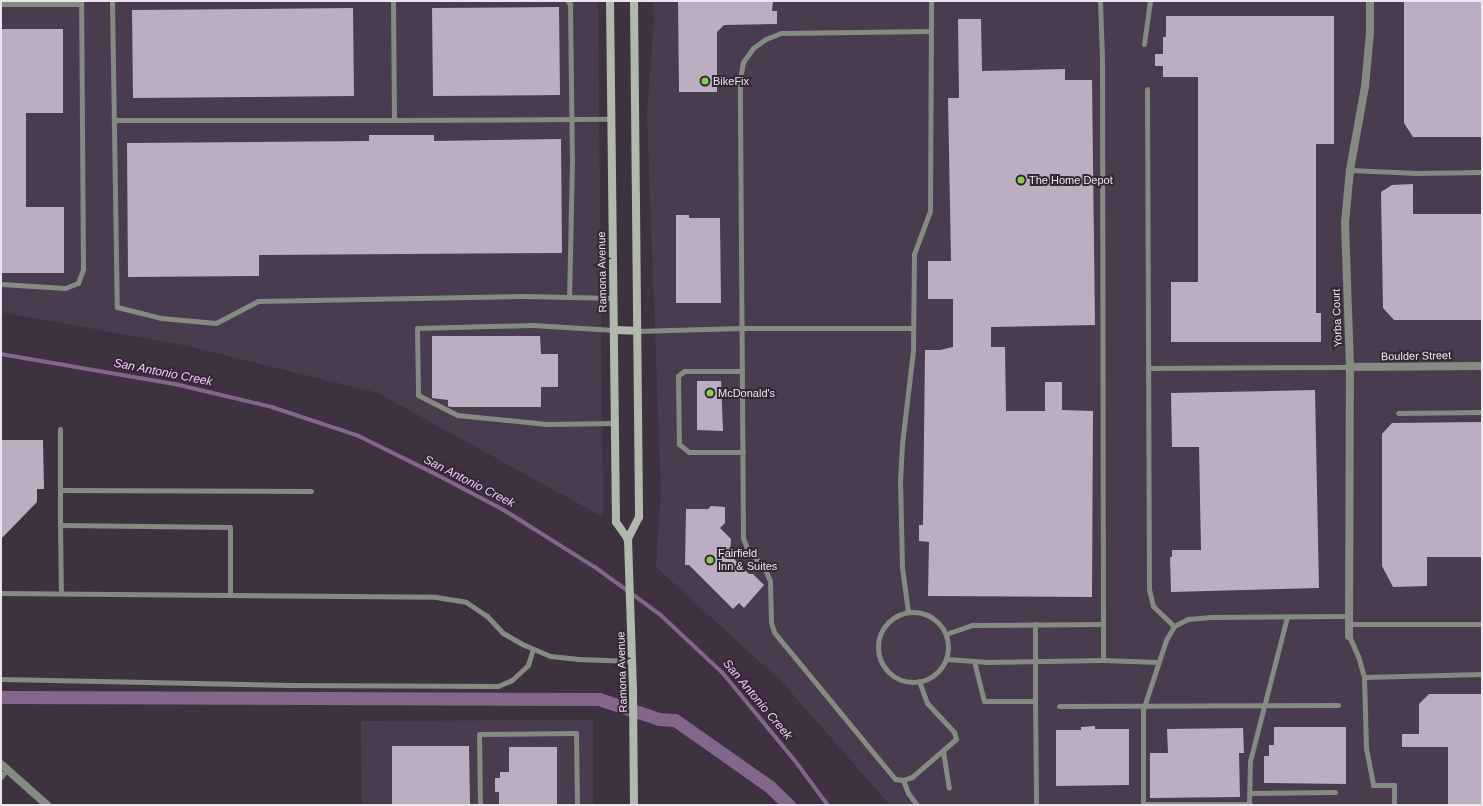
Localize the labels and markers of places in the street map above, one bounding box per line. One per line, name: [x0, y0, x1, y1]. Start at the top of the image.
place label: BikeFix: [713, 74, 749, 88]
marker: BikeFix: [700, 76, 710, 86]
place label: The Home Depot: [1029, 173, 1113, 187]
marker: The Home Depot: [1016, 175, 1026, 185]
place label: McDonald's: [718, 386, 775, 400]
marker: McDonald's: [705, 388, 715, 398]
place label: Fairfield Inn & Suites: [718, 547, 777, 573]
marker: Fairfield Inn & Suites: [705, 555, 715, 565]

